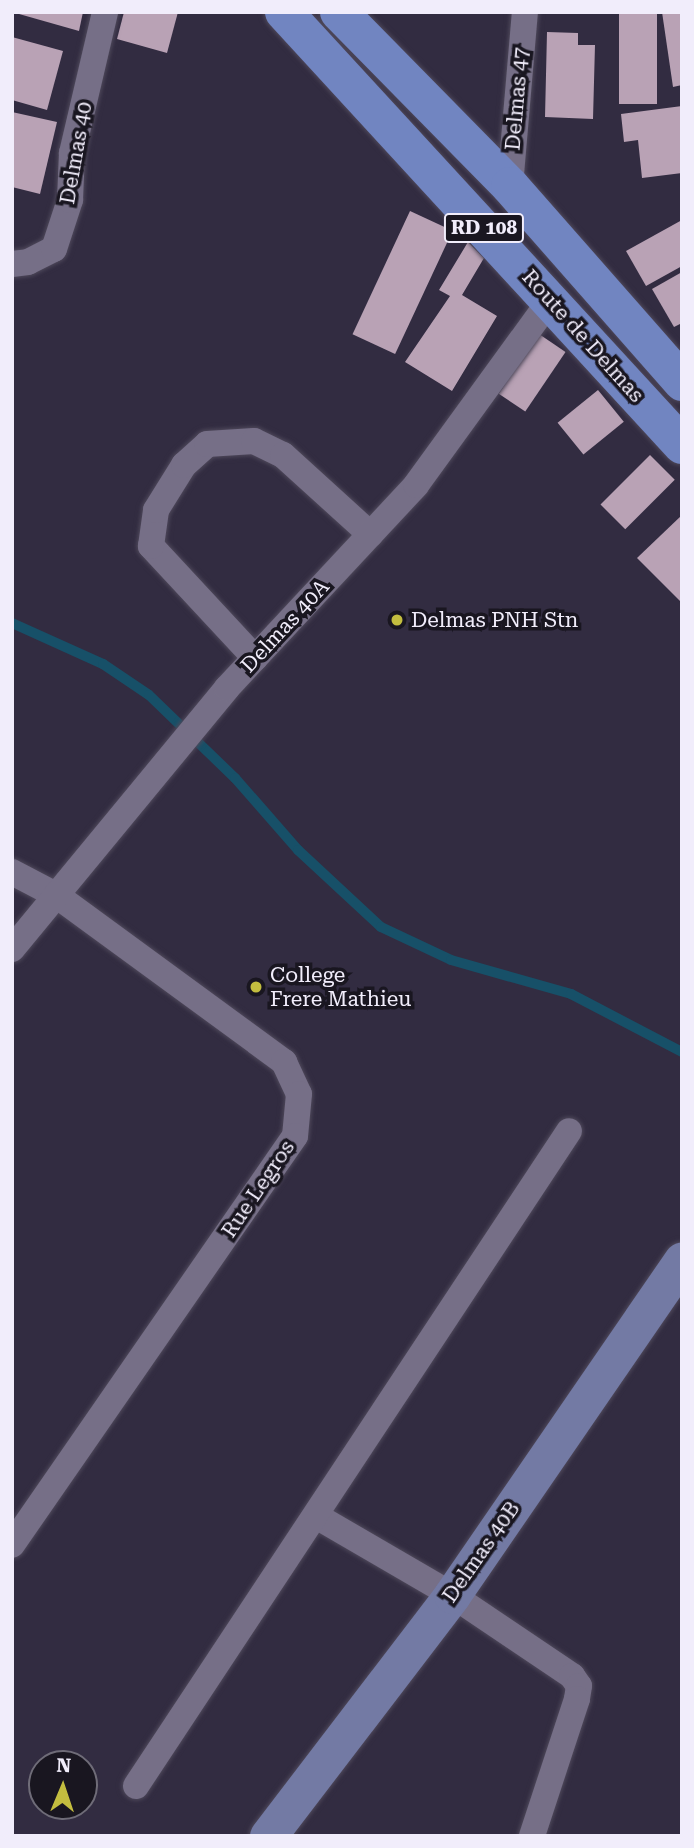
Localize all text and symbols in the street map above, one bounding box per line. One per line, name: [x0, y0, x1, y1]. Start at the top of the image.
street label: Delmas 47: [500, 46, 534, 152]
street label: Delmas 40: [55, 100, 97, 206]
road number: RD 108: [444, 212, 524, 244]
street label: Route de Delmas: [517, 265, 649, 407]
street label: Delmas 40A: [235, 574, 335, 678]
place label: Delmas PNH Stn: [411, 607, 578, 633]
marker: Delmas PNH Stn: [389, 612, 405, 628]
place label: College Frere Mathieu: [270, 962, 411, 1012]
marker: College Frere Mathieu: [248, 979, 264, 995]
street label: Rue Legros: [216, 1136, 300, 1242]
street label: Delmas 40B: [437, 1497, 525, 1607]
north arrow: [28, 1750, 98, 1820]
text: N: [56, 1754, 71, 1777]

